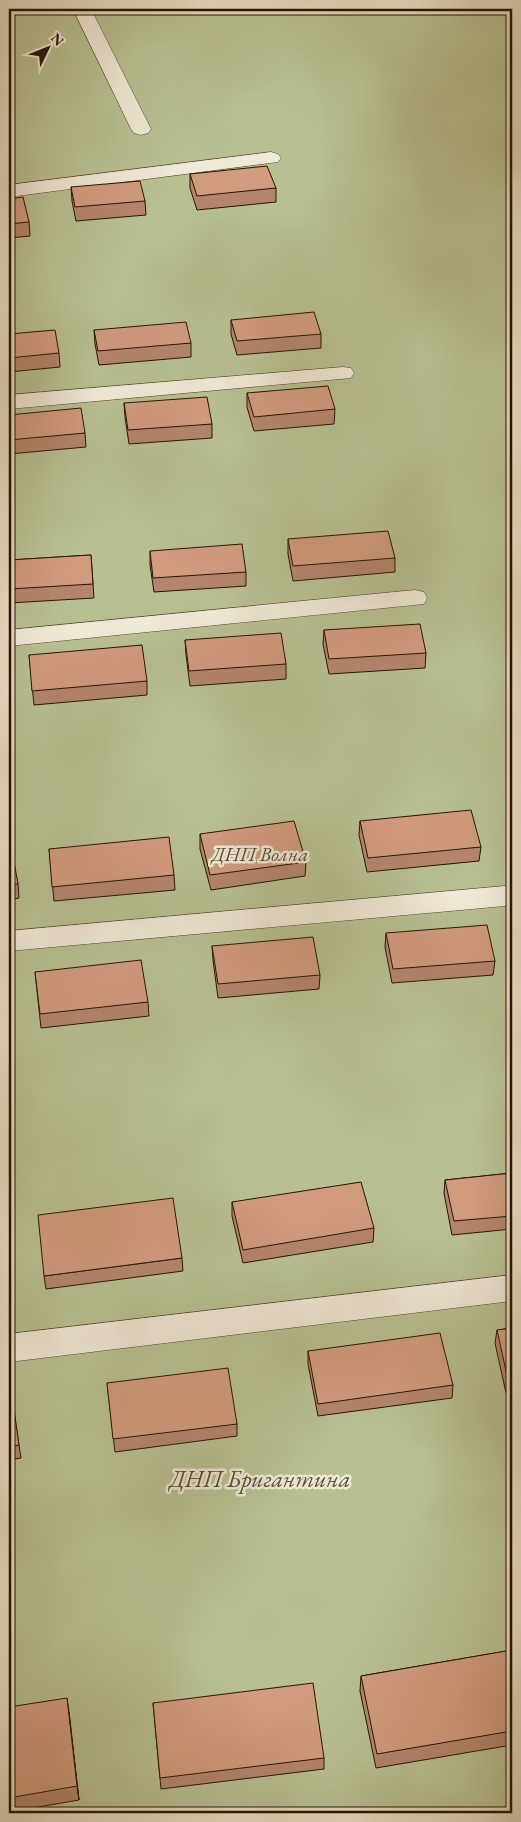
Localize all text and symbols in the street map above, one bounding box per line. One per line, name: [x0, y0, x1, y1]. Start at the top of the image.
north arrow: [22, 22, 72, 72]
text: N: [47, 29, 68, 50]
park label: ДНП Волна: [210, 841, 308, 867]
park label: ДНП Бригантина: [167, 1463, 351, 1494]

